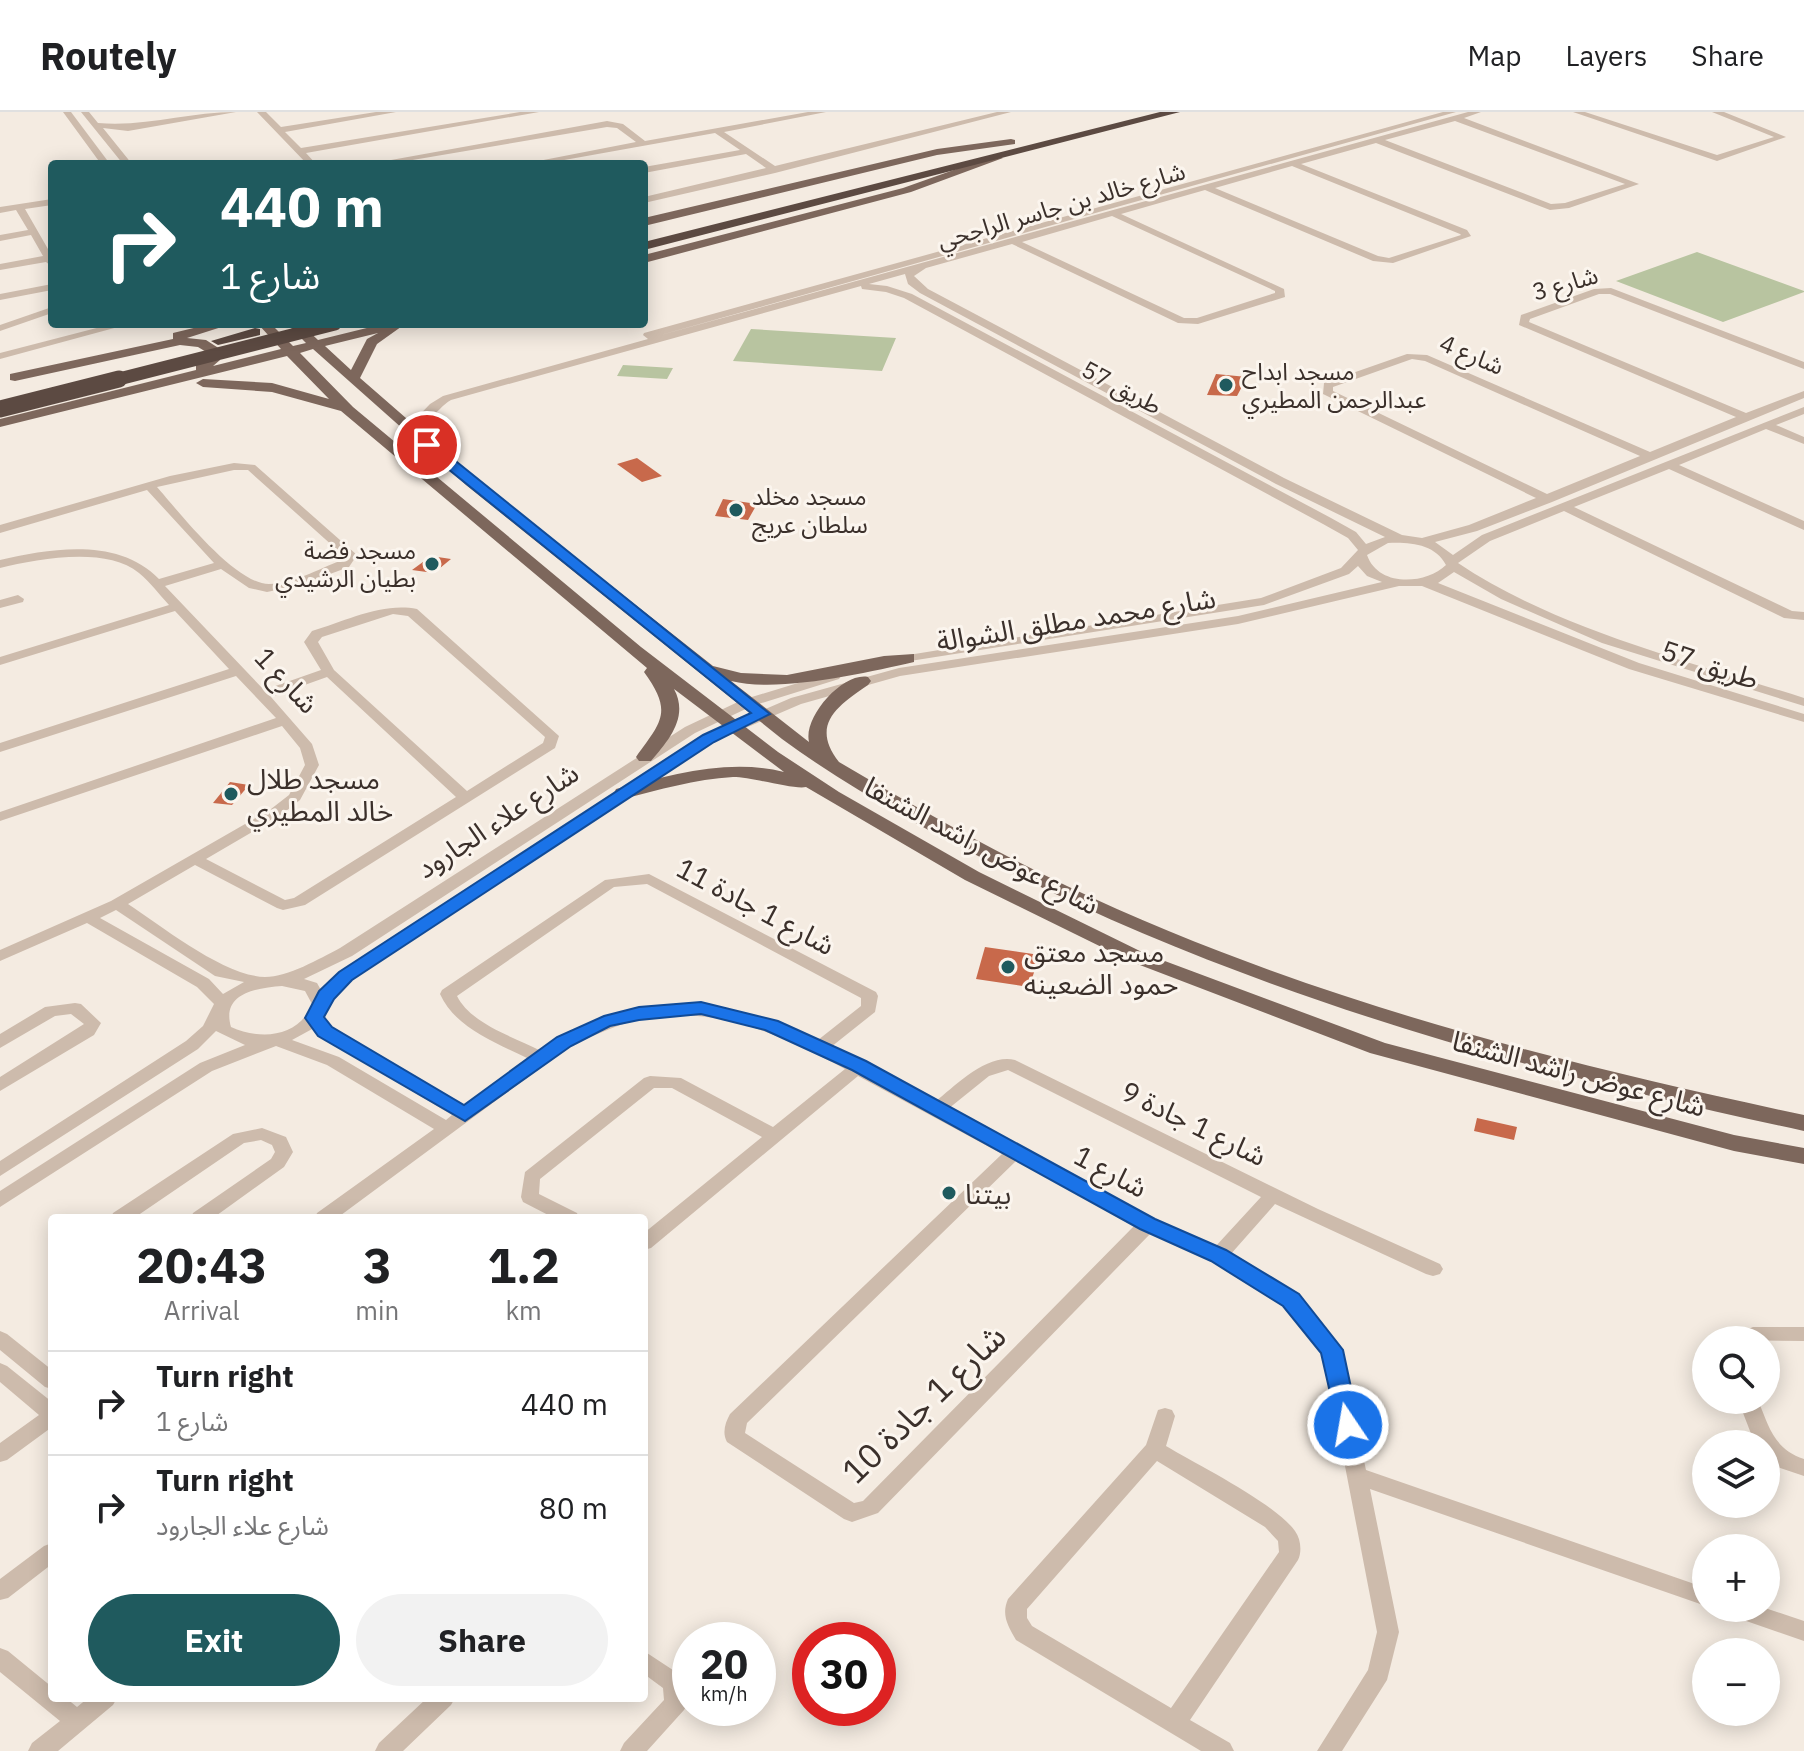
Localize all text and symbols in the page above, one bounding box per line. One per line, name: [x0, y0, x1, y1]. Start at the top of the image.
text: Routely: [40, 31, 176, 80]
text: Map: [1467, 37, 1521, 74]
text: Layers: [1565, 37, 1647, 74]
text: Share: [1691, 37, 1764, 74]
street label: شارع خالد بن جاسر الراجحي: [933, 154, 1190, 259]
text: 440 m: [220, 170, 384, 242]
icon: right: [88, 192, 192, 296]
text: شارع 1: [220, 252, 320, 299]
street label: شارع 3: [1528, 258, 1602, 310]
street label: شارع 4: [1434, 326, 1509, 384]
street label: طريق 57: [1076, 353, 1168, 421]
place label: مسجد ابداح عبدالرحمن المطيري: [1242, 355, 1426, 419]
marker: مسجد ابداح عبدالرحمن المطيري: [1217, 376, 1235, 394]
pin: [393, 411, 461, 479]
icon: arrive: [405, 423, 449, 467]
place label: مسجد مخلد سلطان عريج: [752, 480, 868, 542]
marker: مسجد مخلد سلطان عريج: [727, 501, 745, 519]
place label: مسجد فضة بطيان الرشيدي: [275, 534, 416, 598]
marker: مسجد فضة بطيان الرشيدي: [423, 555, 441, 573]
street label: شارع محمد مطلق الشوالة: [934, 579, 1219, 662]
street label: طريق 57: [1657, 631, 1763, 697]
street label: شارع 1: [245, 639, 327, 723]
street label: شارع علاء الجارود: [409, 754, 587, 889]
place label: مسجد طلال خالد المطيري: [247, 760, 393, 832]
street label: شارع عوض راشد الشنفا: [857, 767, 1106, 925]
marker: مسجد طلال خالد المطيري: [222, 785, 240, 803]
street label: شارع 1 جادة 11: [669, 849, 842, 966]
place label: مسجد معتق حمود الضعينه: [1024, 933, 1179, 1002]
marker: مسجد معتق حمود الضعينه: [999, 958, 1017, 976]
street label: شارع عوض راشد الشنفا: [1448, 1021, 1710, 1128]
street label: شارع 1 جادة 9: [1114, 1072, 1273, 1177]
street label: شارع 1: [1066, 1136, 1154, 1208]
place label: بيتنا: [965, 1175, 1011, 1212]
marker: بيتنا: [940, 1184, 958, 1202]
text: 20:43: [136, 1234, 267, 1296]
text: 3: [363, 1234, 392, 1296]
text: 1.2: [487, 1234, 560, 1296]
text: Arrival: [164, 1293, 240, 1327]
text: min: [355, 1293, 399, 1327]
text: km: [505, 1293, 542, 1327]
street label: شارع 1 جادة 10: [832, 1314, 1017, 1495]
map controls: [1692, 1326, 1780, 1726]
button: search: [1692, 1326, 1780, 1414]
text: Turn right: [156, 1356, 294, 1395]
icon: right: [88, 1381, 132, 1425]
position arrow: [1306, 1383, 1390, 1467]
text: 440 m: [521, 1384, 608, 1423]
text: شارع 1: [156, 1404, 228, 1438]
button: layers: [1692, 1430, 1780, 1518]
text: Turn right: [156, 1460, 294, 1499]
icon: right: [88, 1485, 132, 1529]
text: 80 m: [539, 1488, 608, 1527]
text: شارع علاء الجارود: [156, 1508, 329, 1542]
button: +: [1692, 1534, 1780, 1622]
button: Exit: [88, 1594, 340, 1686]
button: Share: [356, 1594, 608, 1686]
speed limit sign: 30: [792, 1622, 896, 1726]
text: 20: [700, 1638, 748, 1690]
button: −: [1692, 1638, 1780, 1726]
text: km/h: [700, 1680, 748, 1707]

